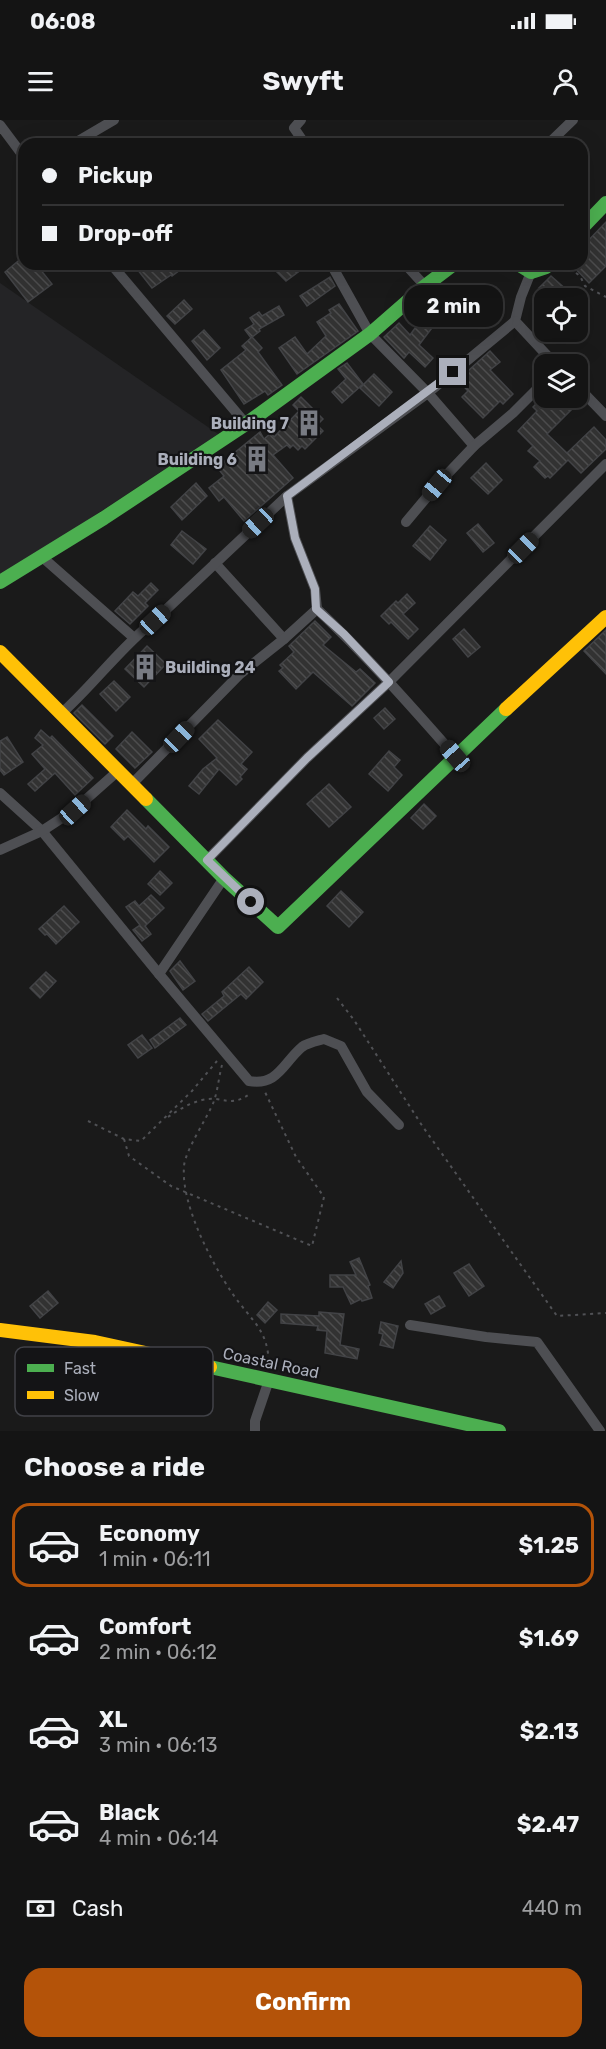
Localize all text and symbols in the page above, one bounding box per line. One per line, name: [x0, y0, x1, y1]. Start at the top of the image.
text: 06:08: [30, 8, 96, 35]
icon: menu: [24, 65, 57, 98]
text: Swyft: [262, 65, 344, 97]
icon: person: [549, 65, 582, 98]
text: Pickup: [78, 162, 153, 189]
text: Drop-off: [78, 220, 173, 247]
callout: 2 min: [404, 285, 502, 327]
map controls: [534, 288, 588, 408]
button: locate: [534, 288, 588, 342]
text: 2 min: [426, 294, 481, 318]
button: layers: [534, 354, 588, 408]
route end: [439, 358, 466, 385]
building icon: Building 7: [294, 408, 324, 438]
place label: Building 7: [211, 414, 289, 433]
building icon: Building 6: [242, 444, 272, 474]
place label: Building 6: [157, 450, 237, 469]
car: [419, 465, 455, 505]
car: [239, 504, 277, 542]
car: [504, 529, 542, 567]
car: [136, 601, 174, 639]
building icon: Building 24: [130, 652, 160, 682]
place label: Building 24: [165, 658, 256, 677]
car: [160, 718, 198, 756]
car: [436, 737, 474, 775]
car: [56, 791, 94, 829]
route start: [237, 888, 264, 915]
street label: Coastal Road: [221, 1344, 321, 1382]
legend: [15, 1347, 213, 1416]
text: Fast: [64, 1359, 96, 1378]
text: Slow: [64, 1386, 100, 1405]
text: Choose a ride: [24, 1451, 205, 1483]
icon: car: [27, 1518, 81, 1572]
text: Economy: [99, 1520, 200, 1547]
text: $1.25: [519, 1532, 579, 1559]
text: 1 min · 06:11: [99, 1547, 211, 1571]
icon: car: [27, 1611, 81, 1665]
text: Comfort: [99, 1613, 191, 1640]
text: $1.69: [519, 1625, 579, 1652]
text: 2 min · 06:12: [99, 1640, 217, 1664]
icon: car: [27, 1704, 81, 1758]
text: XL: [99, 1706, 127, 1733]
text: $2.13: [520, 1718, 579, 1745]
text: 3 min · 06:13: [99, 1733, 218, 1757]
icon: car: [27, 1797, 81, 1851]
text: Black: [99, 1799, 160, 1826]
text: $2.47: [517, 1811, 579, 1838]
text: 4 min · 06:14: [99, 1826, 218, 1850]
icon: cash: [24, 1892, 57, 1925]
text: Cash: [72, 1895, 123, 1922]
text: 440 m: [522, 1896, 582, 1920]
button: Confirm: [24, 1968, 582, 2037]

